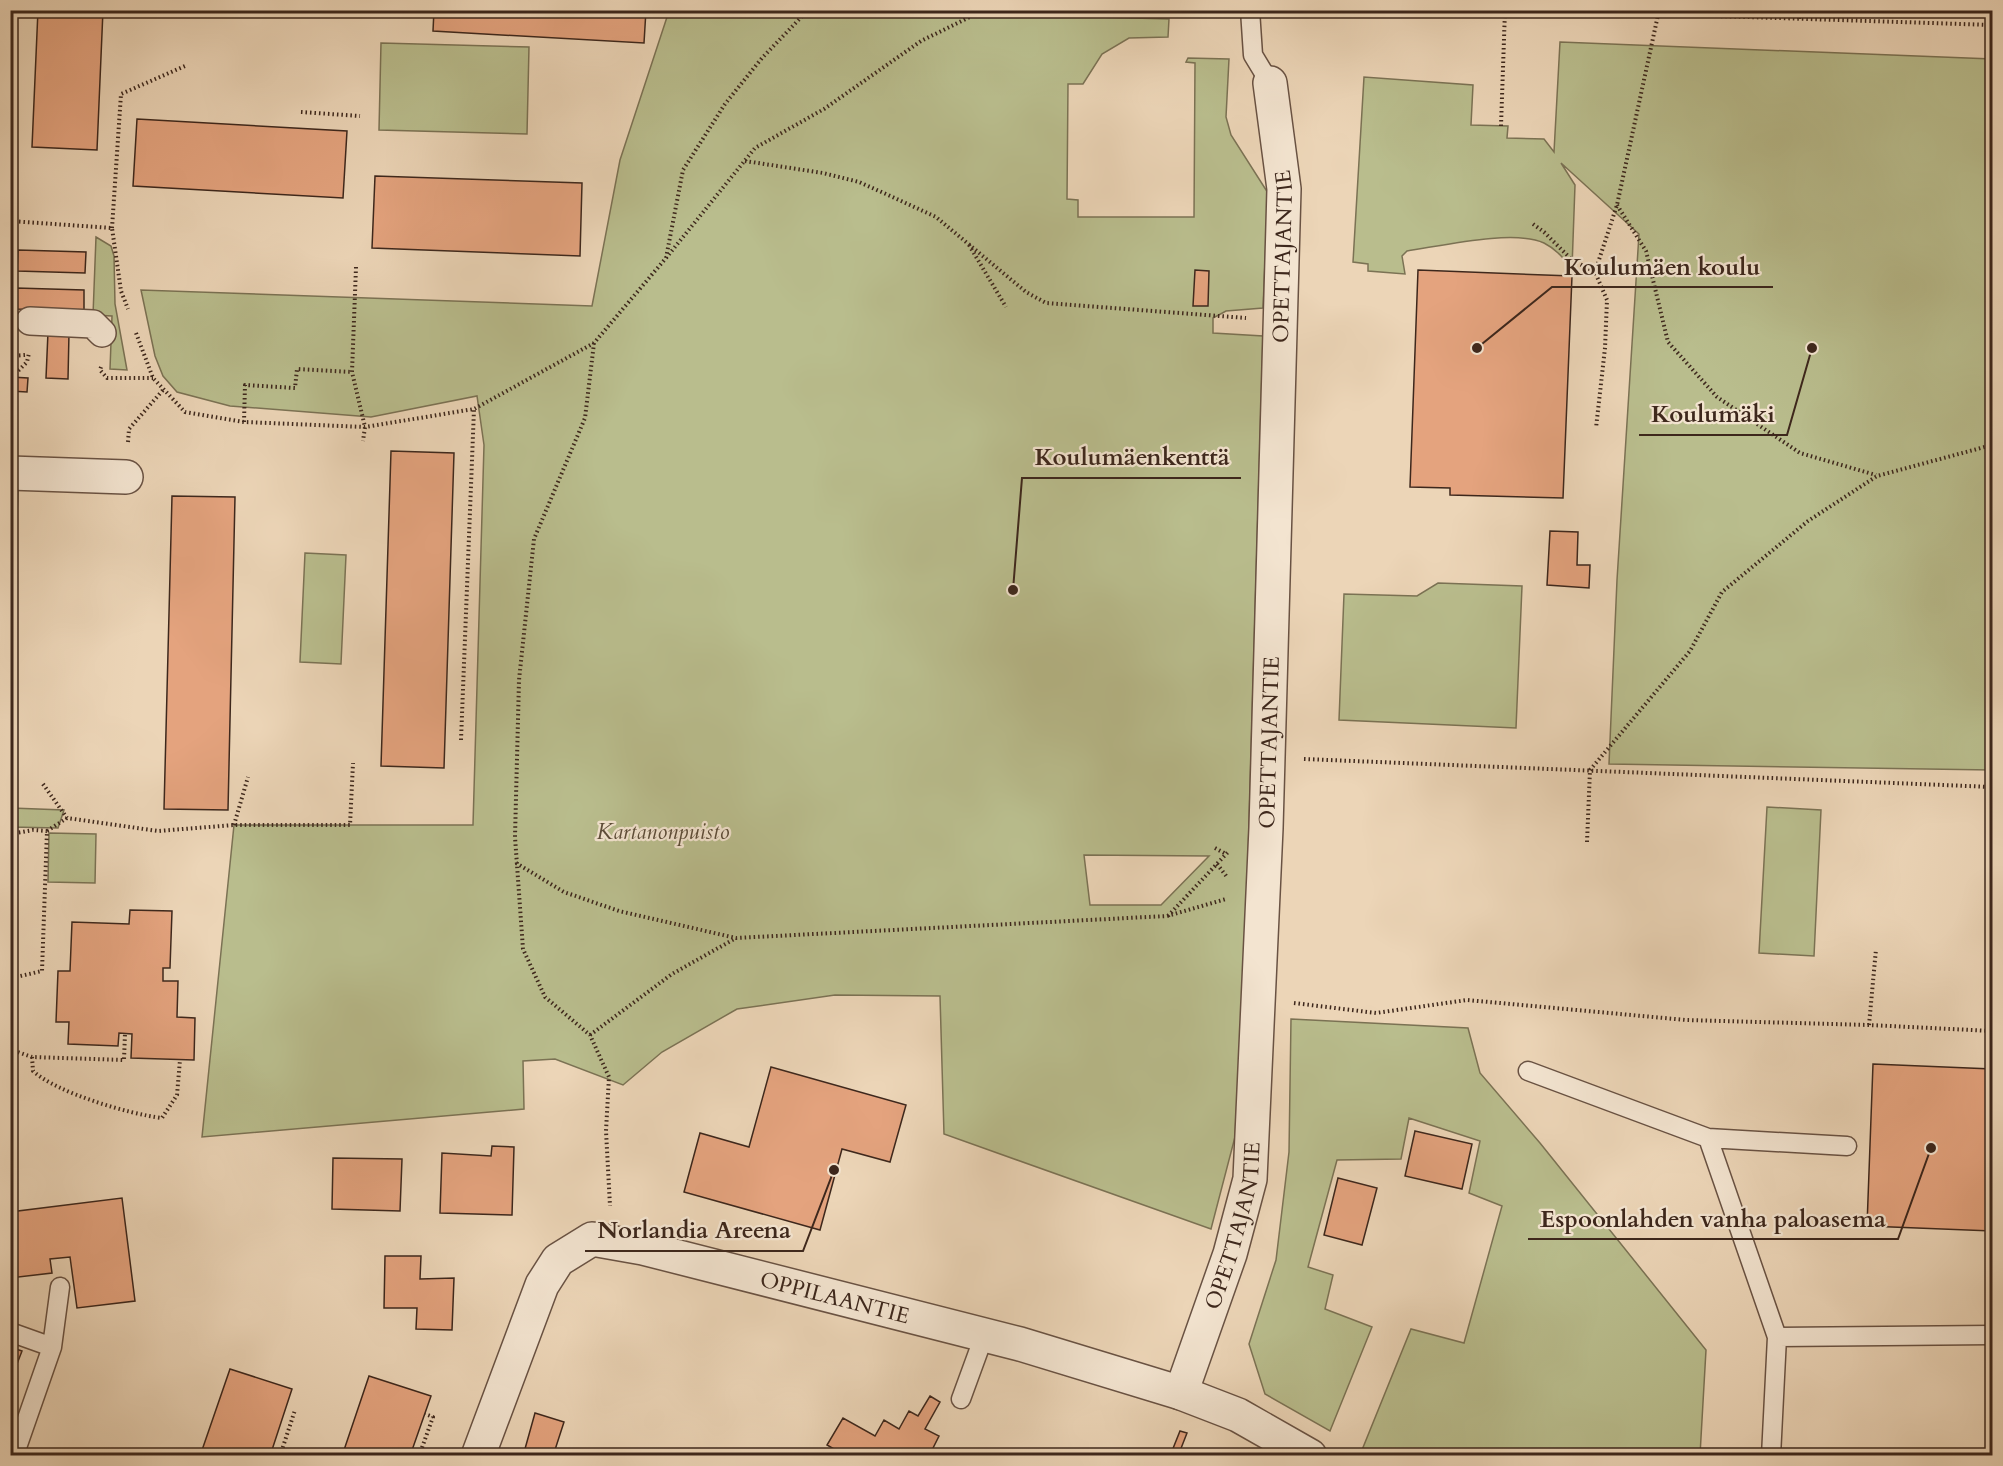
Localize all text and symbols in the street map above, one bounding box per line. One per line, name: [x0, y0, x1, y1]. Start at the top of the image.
street label: OPETTAJANTIE: [1266, 168, 1300, 343]
callout: Koulumäen koulu: [1552, 245, 1773, 287]
text: Koulumäen koulu: [1564, 251, 1760, 284]
callout: Koulumäki: [1639, 393, 1787, 435]
text: Koulumäki: [1651, 398, 1775, 431]
callout: Koulumäenkenttä: [1022, 436, 1241, 478]
text: Koulumäenkenttä: [1034, 441, 1230, 474]
street label: OPETTAJANTIE: [1252, 656, 1287, 829]
park label: Kartanonpuisto: [596, 817, 730, 847]
street label: OPETTAJANTIE: [1198, 1141, 1268, 1314]
callout: Espoonlahden vanha paloasema: [1528, 1197, 1898, 1239]
text: Espoonlahden vanha paloasema: [1540, 1203, 1886, 1236]
callout: Norlandia Areena: [585, 1209, 803, 1251]
text: Norlandia Areena: [597, 1214, 791, 1247]
street label: OPPILAANTIE: [757, 1264, 913, 1331]

